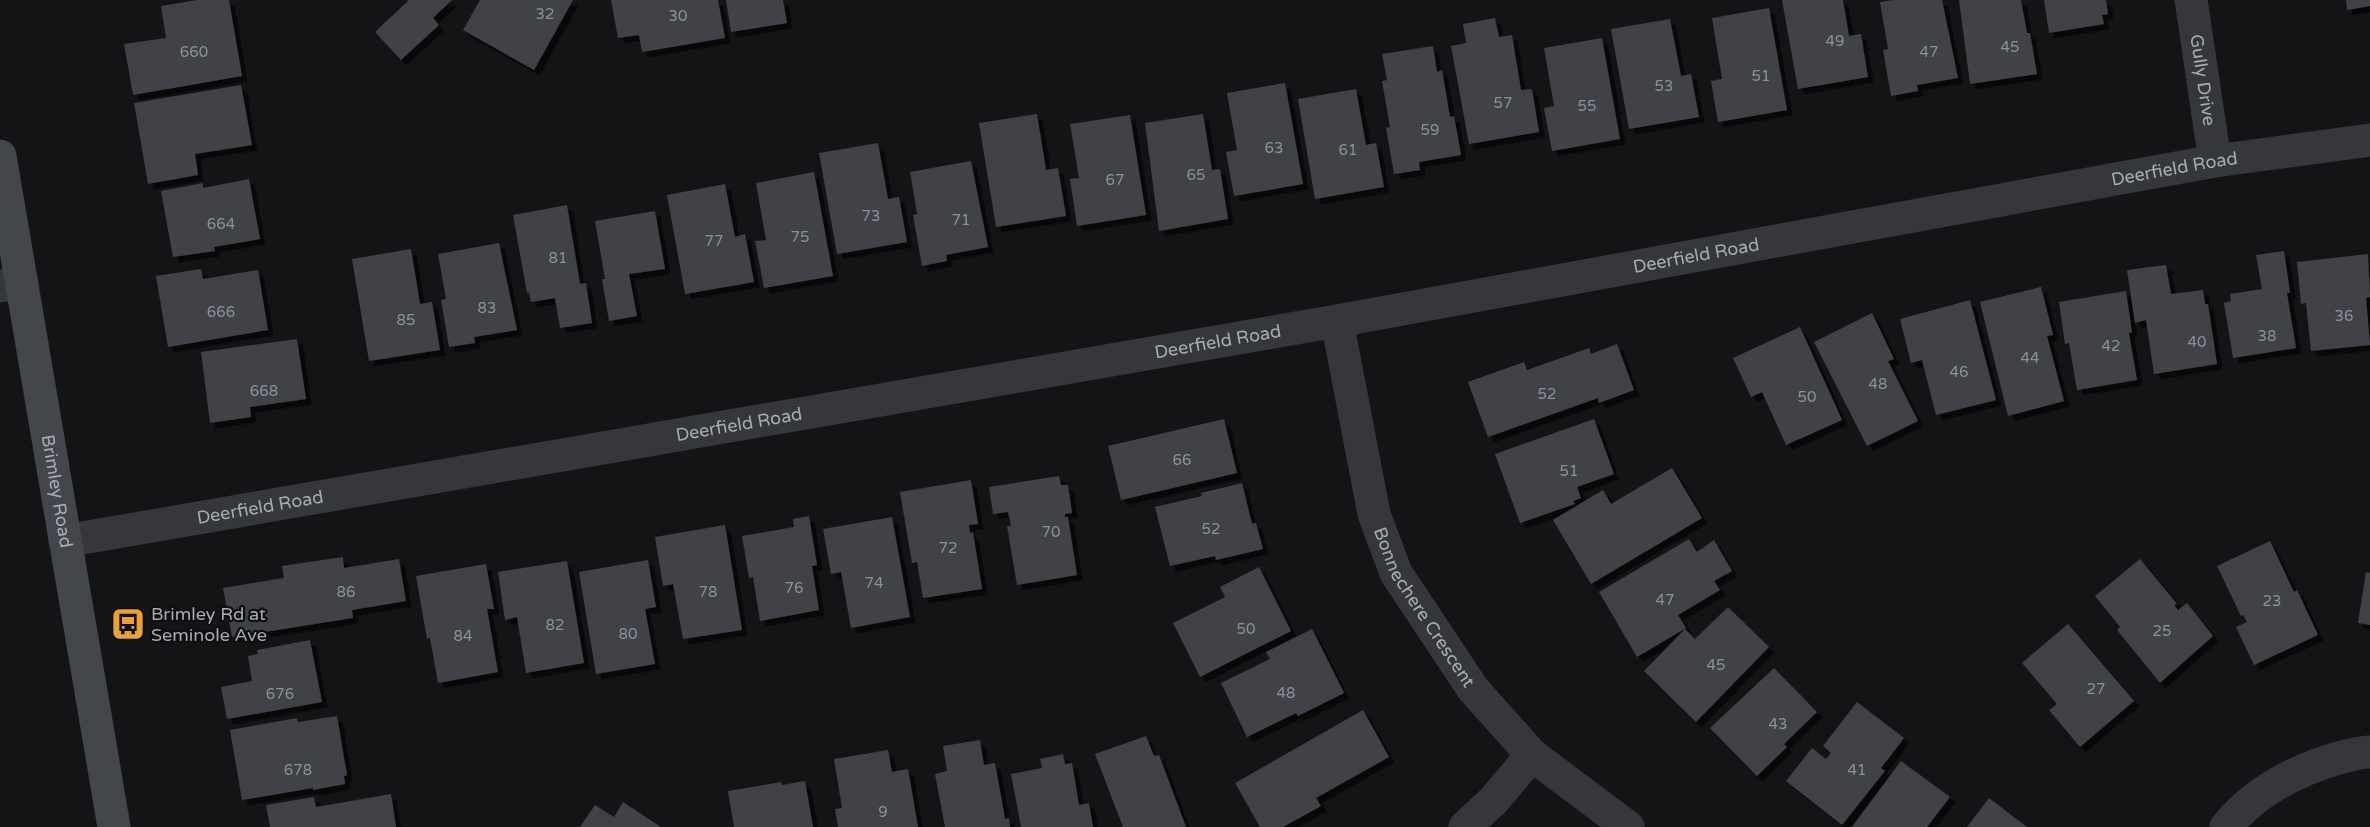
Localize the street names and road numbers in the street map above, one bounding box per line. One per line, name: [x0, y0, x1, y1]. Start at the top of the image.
street label: Gully Drive: [2185, 33, 2221, 127]
street label: Deerfield Road: [2109, 147, 2239, 191]
street label: Deerfield Road: [1631, 233, 1761, 278]
street label: Deerfield Road: [1153, 320, 1283, 363]
street label: Deerfield Road: [674, 403, 804, 446]
street label: Brimley Road: [37, 433, 77, 549]
street label: Deerfield Road: [195, 486, 325, 529]
street label: Bonnechere Crescent: [1369, 524, 1480, 692]

